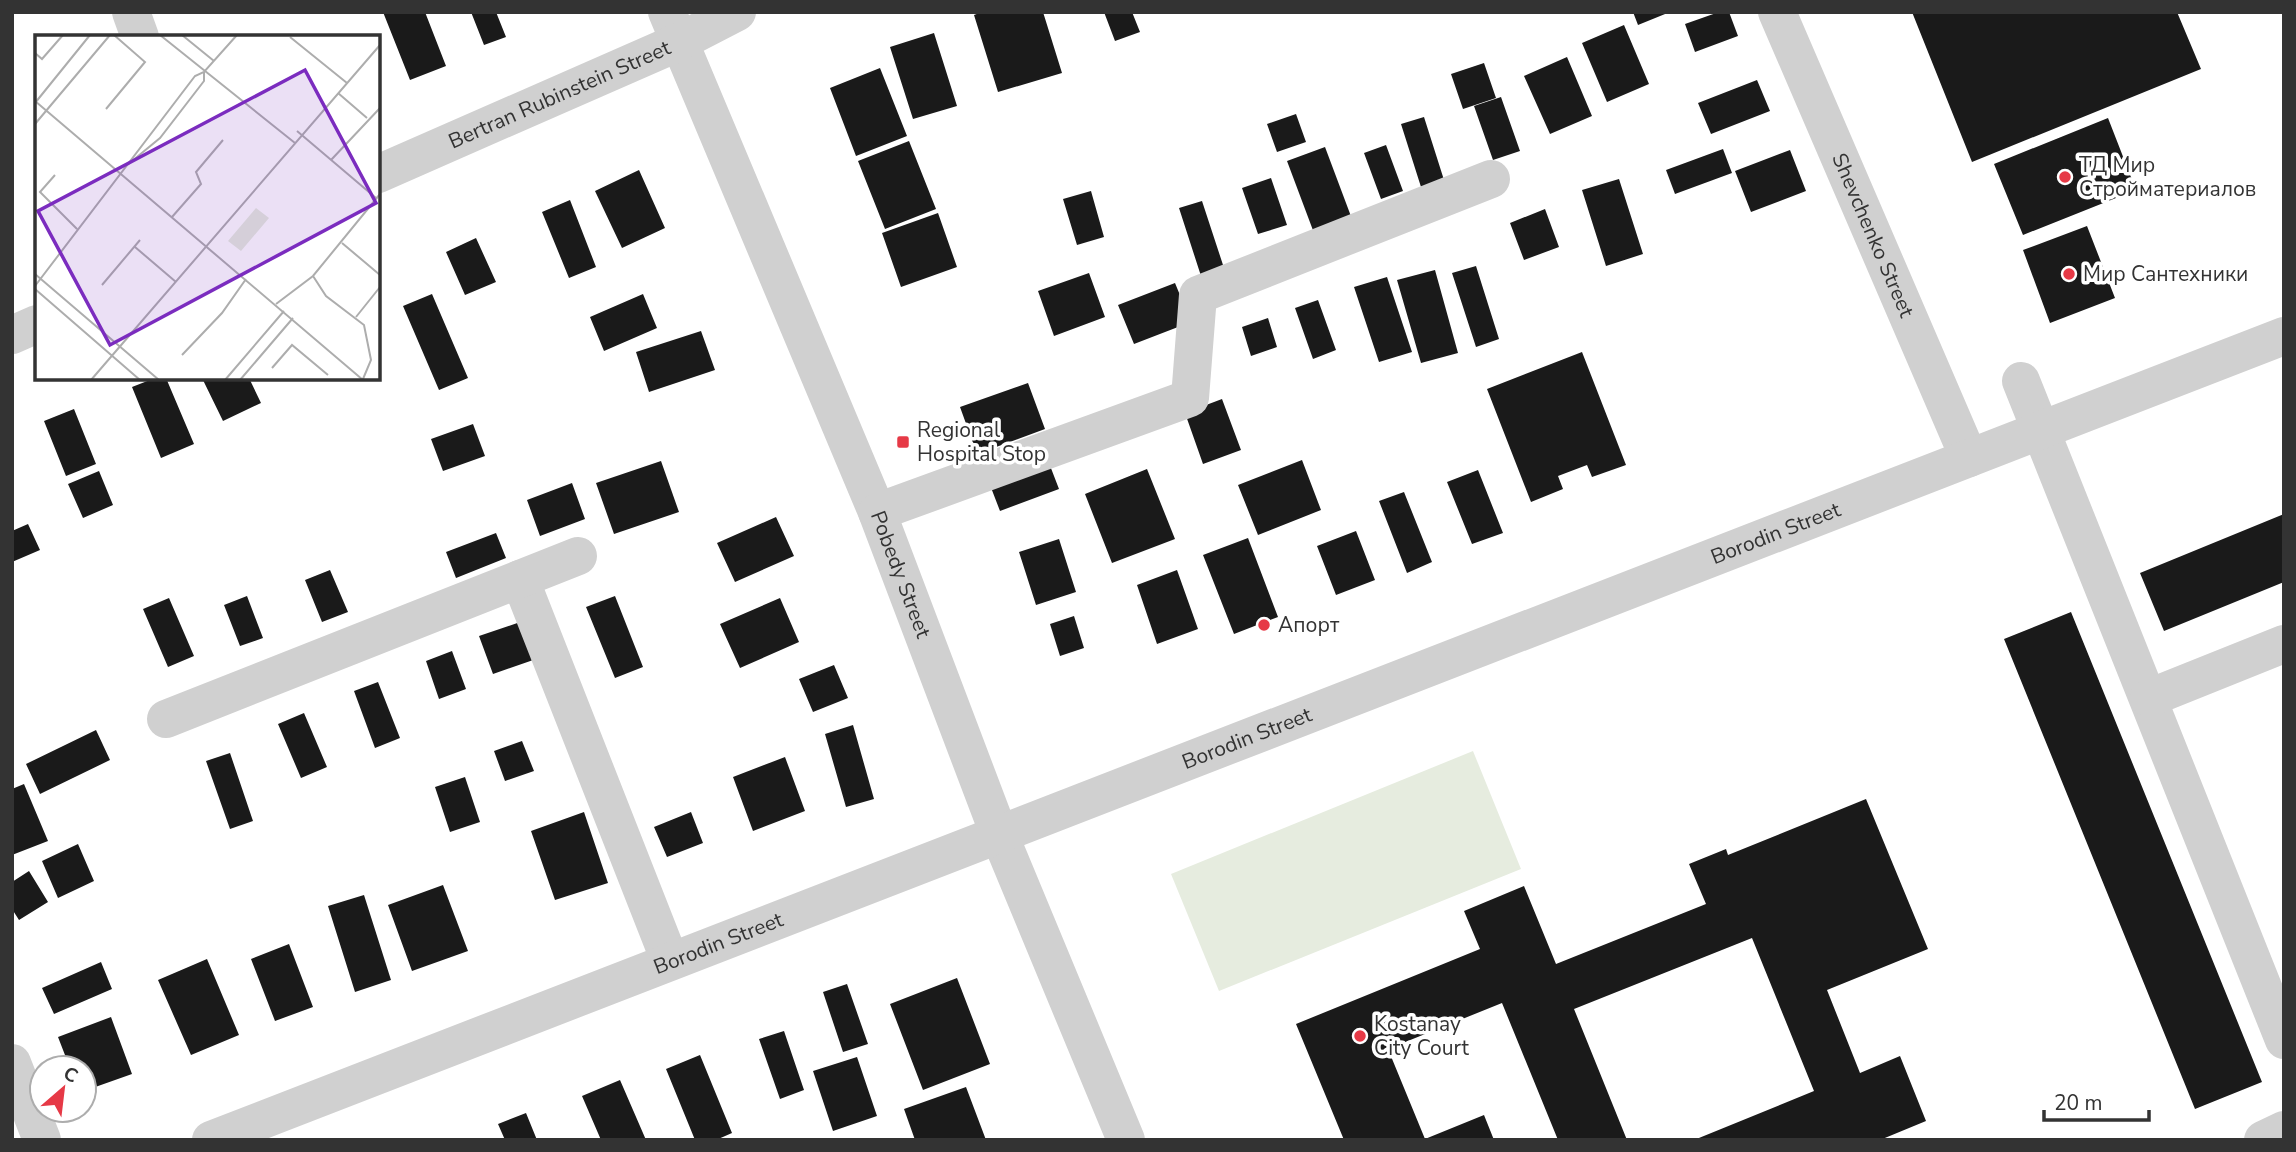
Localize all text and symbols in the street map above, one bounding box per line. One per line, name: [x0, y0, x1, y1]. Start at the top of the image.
street label: Bertran Rubinstein Street: [444, 33, 675, 155]
inset map: [35, 35, 380, 380]
street label: Shevchenko Street: [1825, 149, 1921, 322]
place label: ТД Мир Стройматериалов: [2079, 151, 2256, 203]
marker: ТД Мир Стройматериалов: [2057, 169, 2073, 185]
place label: Мир Сантехники: [2083, 260, 2248, 288]
marker: Мир Сантехники: [2061, 266, 2077, 282]
place label: Regional Hospital Stop: [917, 416, 1046, 468]
marker: Regional Hospital Stop: [895, 434, 911, 450]
street label: Borodin Street: [1707, 495, 1845, 571]
street label: Pobedy Street: [864, 507, 938, 642]
place label: Апорт: [1278, 611, 1340, 639]
marker: Апорт: [1256, 617, 1272, 633]
street label: Borodin Street: [1178, 700, 1316, 776]
street label: Borodin Street: [649, 905, 788, 981]
place label: Kostanay City Court: [1374, 1010, 1470, 1062]
marker: Kostanay City Court: [1352, 1028, 1368, 1044]
north arrow: [28, 1054, 98, 1124]
text: С: [59, 1060, 82, 1089]
scale bar: [2044, 1078, 2149, 1122]
text: 20 m: [2054, 1089, 2103, 1117]

